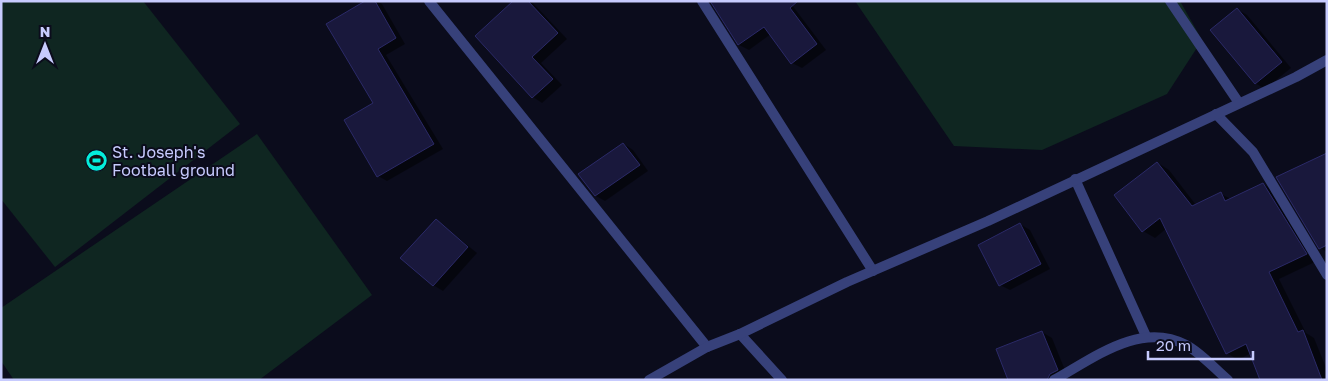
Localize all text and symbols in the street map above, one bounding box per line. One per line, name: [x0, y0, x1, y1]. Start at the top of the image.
north arrow: [20, 20, 70, 70]
text: N: [40, 23, 50, 40]
place label: St. Joseph's Football ground: [112, 142, 235, 180]
sports icon: St. Joseph's Football ground: [84, 149, 108, 173]
scale bar: [1148, 328, 1253, 360]
text: 20 m: [1156, 336, 1191, 354]

